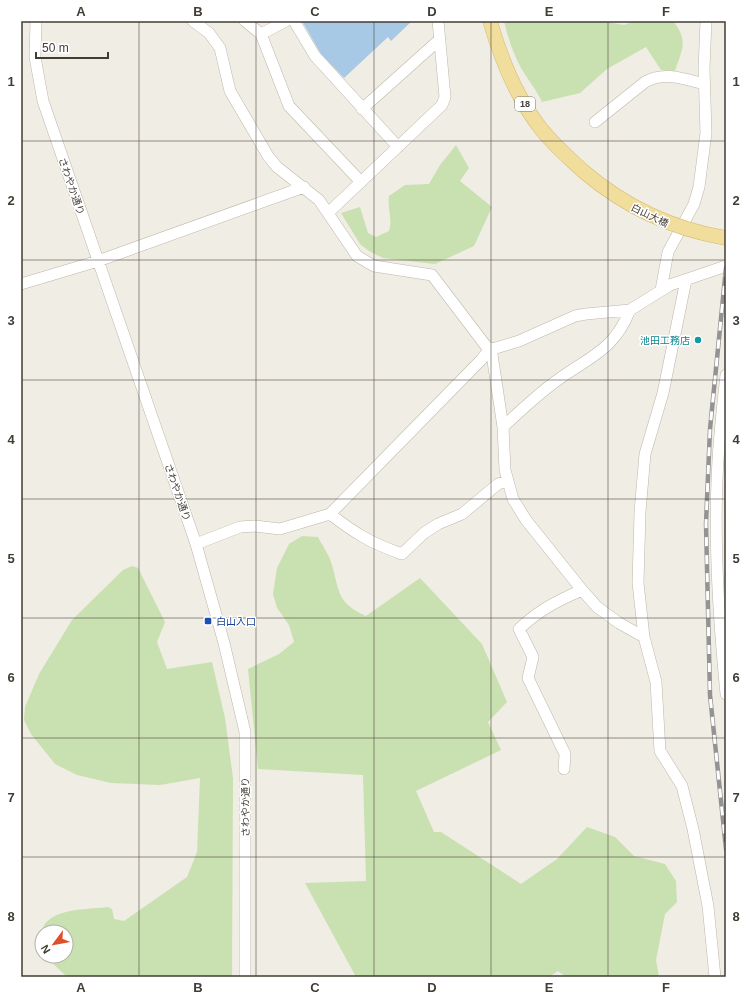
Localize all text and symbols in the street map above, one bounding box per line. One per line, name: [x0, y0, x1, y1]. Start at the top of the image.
text: A: [76, 4, 86, 19]
text: B: [193, 4, 203, 19]
text: C: [310, 4, 320, 19]
text: D: [427, 4, 437, 19]
text: E: [545, 4, 554, 19]
text: F: [662, 4, 670, 19]
scale bar: [36, 34, 108, 60]
text: 50 m: [42, 41, 69, 55]
text: 1: [7, 74, 15, 89]
text: 1: [732, 74, 740, 89]
road number: 18: [515, 97, 535, 111]
street label: さわやか通り: [57, 156, 86, 216]
text: 2: [7, 193, 15, 208]
text: 2: [732, 193, 740, 208]
street label: 白山大橋: [629, 202, 670, 229]
text: 3: [7, 313, 15, 328]
text: 3: [732, 313, 740, 328]
place label: 池田工務店: [640, 335, 690, 346]
marker: 池田工務店: [693, 335, 703, 345]
text: 4: [7, 432, 15, 447]
text: 4: [732, 432, 740, 447]
street label: さわやか通り: [163, 462, 192, 522]
text: 5: [7, 551, 15, 566]
text: 5: [732, 551, 740, 566]
marker: 白山入口: [203, 616, 213, 626]
place label: 白山入口: [216, 616, 256, 627]
text: 6: [7, 670, 15, 685]
text: 6: [732, 670, 740, 685]
street label: さわやか通り: [240, 777, 251, 837]
text: 7: [7, 790, 15, 805]
text: 7: [732, 790, 740, 805]
text: 8: [7, 909, 15, 924]
text: 8: [732, 909, 740, 924]
north arrow: [34, 924, 74, 964]
text: N: [38, 943, 53, 956]
text: A: [76, 980, 86, 995]
text: B: [193, 980, 203, 995]
text: C: [310, 980, 320, 995]
text: D: [427, 980, 437, 995]
text: E: [545, 980, 554, 995]
text: F: [662, 980, 670, 995]

